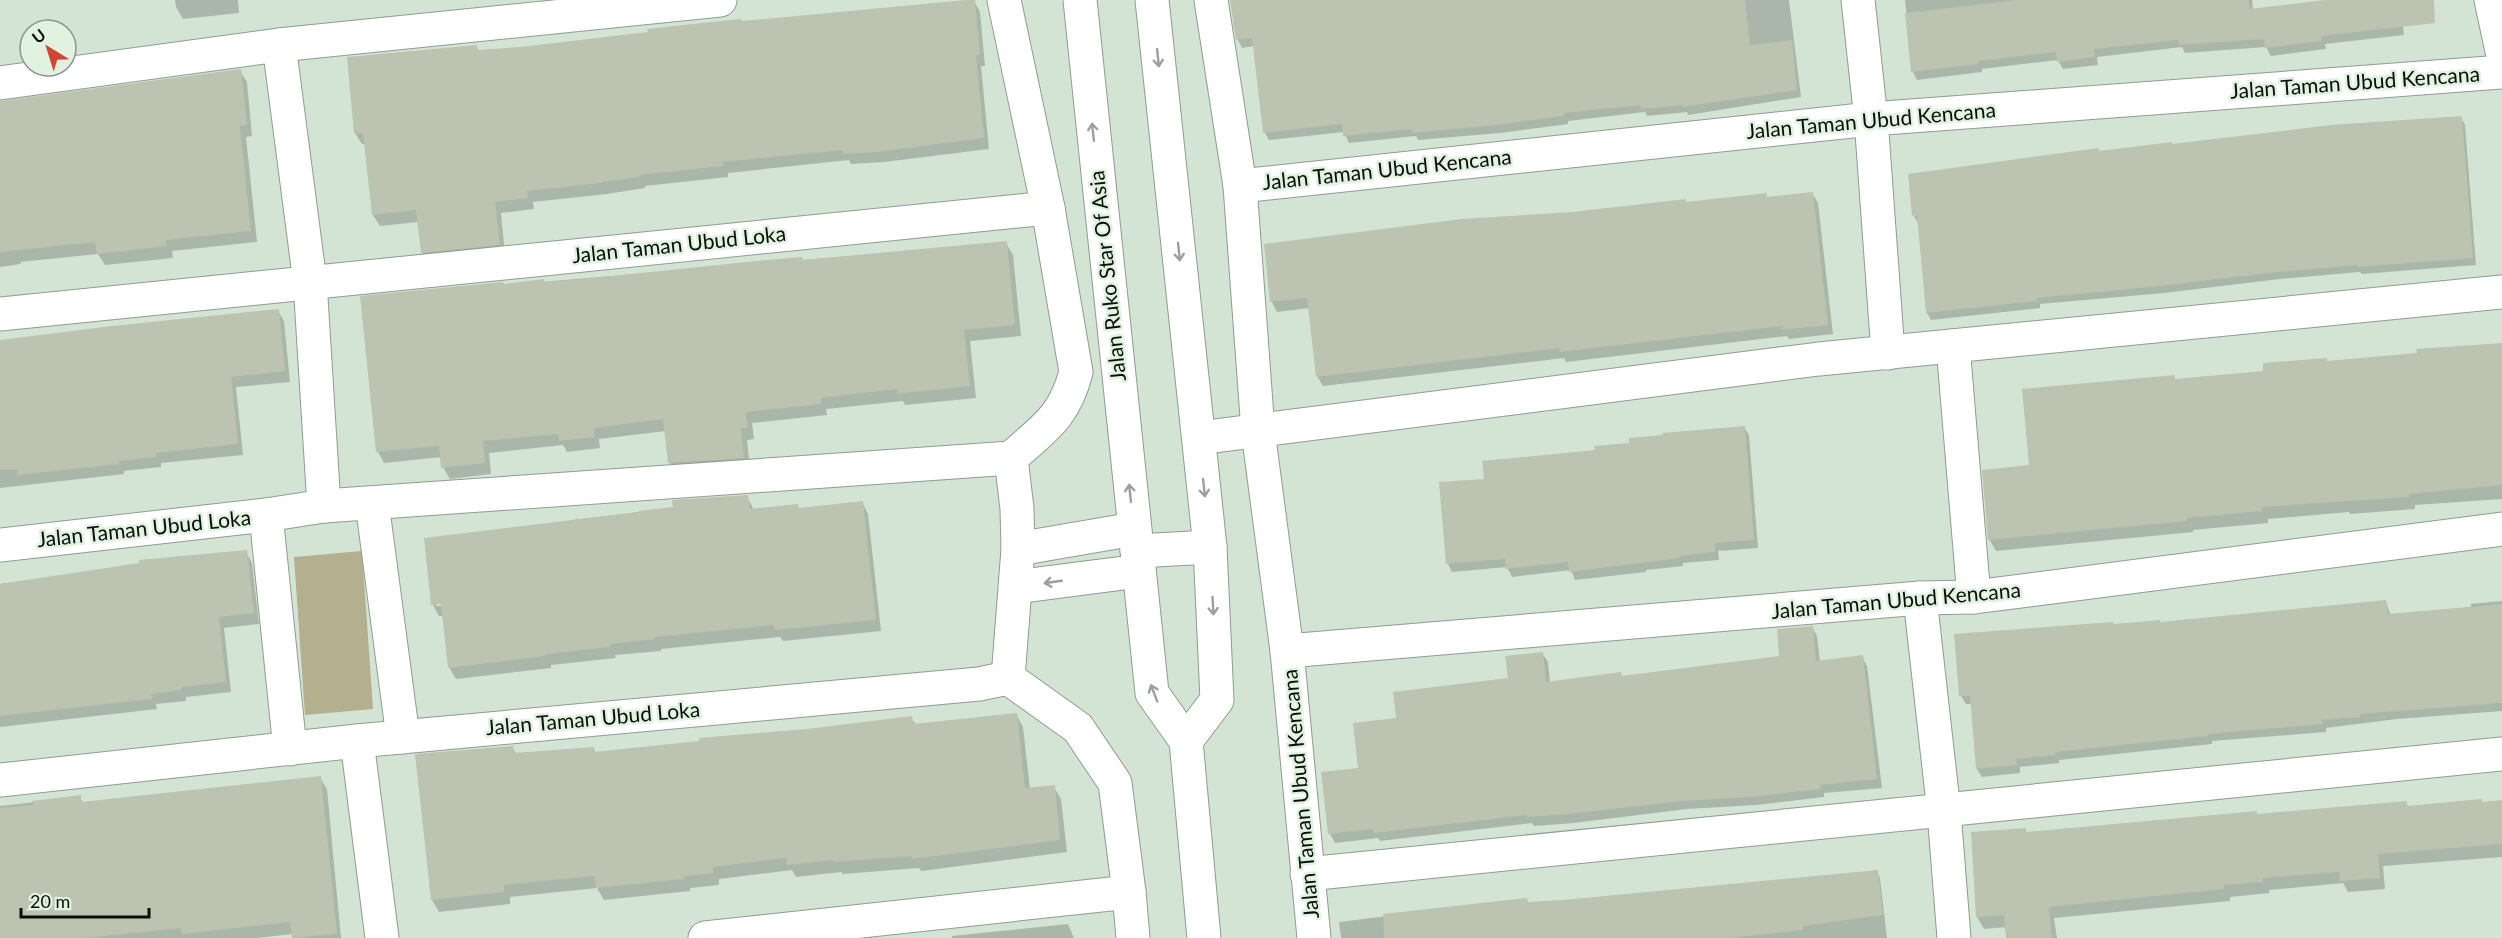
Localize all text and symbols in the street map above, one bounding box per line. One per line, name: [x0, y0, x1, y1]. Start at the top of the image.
north arrow: [18, 18, 78, 78]
text: U: [28, 25, 49, 47]
one-way arrow: [1153, 48, 1164, 68]
street label: Jalan Taman Ubud Kencana: [2229, 60, 2481, 103]
street label: Jalan Taman Ubud Kencana: [1745, 96, 1997, 143]
one-way arrow: [1087, 122, 1098, 142]
street label: Jalan Taman Ubud Kencana: [1261, 143, 1513, 194]
street label: Jalan Ruko Star Of Asia: [1083, 170, 1130, 383]
street label: Jalan Taman Ubud Loka: [571, 220, 787, 267]
one-way arrow: [1174, 242, 1185, 261]
one-way arrow: [1199, 477, 1210, 497]
one-way arrow: [1124, 483, 1135, 503]
street label: Jalan Taman Ubud Loka: [36, 504, 252, 551]
one-way arrow: [1043, 576, 1063, 587]
street label: Jalan Taman Ubud Kencana: [1770, 576, 2022, 623]
one-way arrow: [1207, 595, 1218, 615]
street label: Jalan Taman Ubud Kencana: [1276, 668, 1323, 920]
one-way arrow: [1148, 684, 1159, 702]
street label: Jalan Taman Ubud Loka: [485, 696, 701, 739]
scale bar: [21, 881, 148, 919]
text: 20 m: [30, 890, 70, 912]

